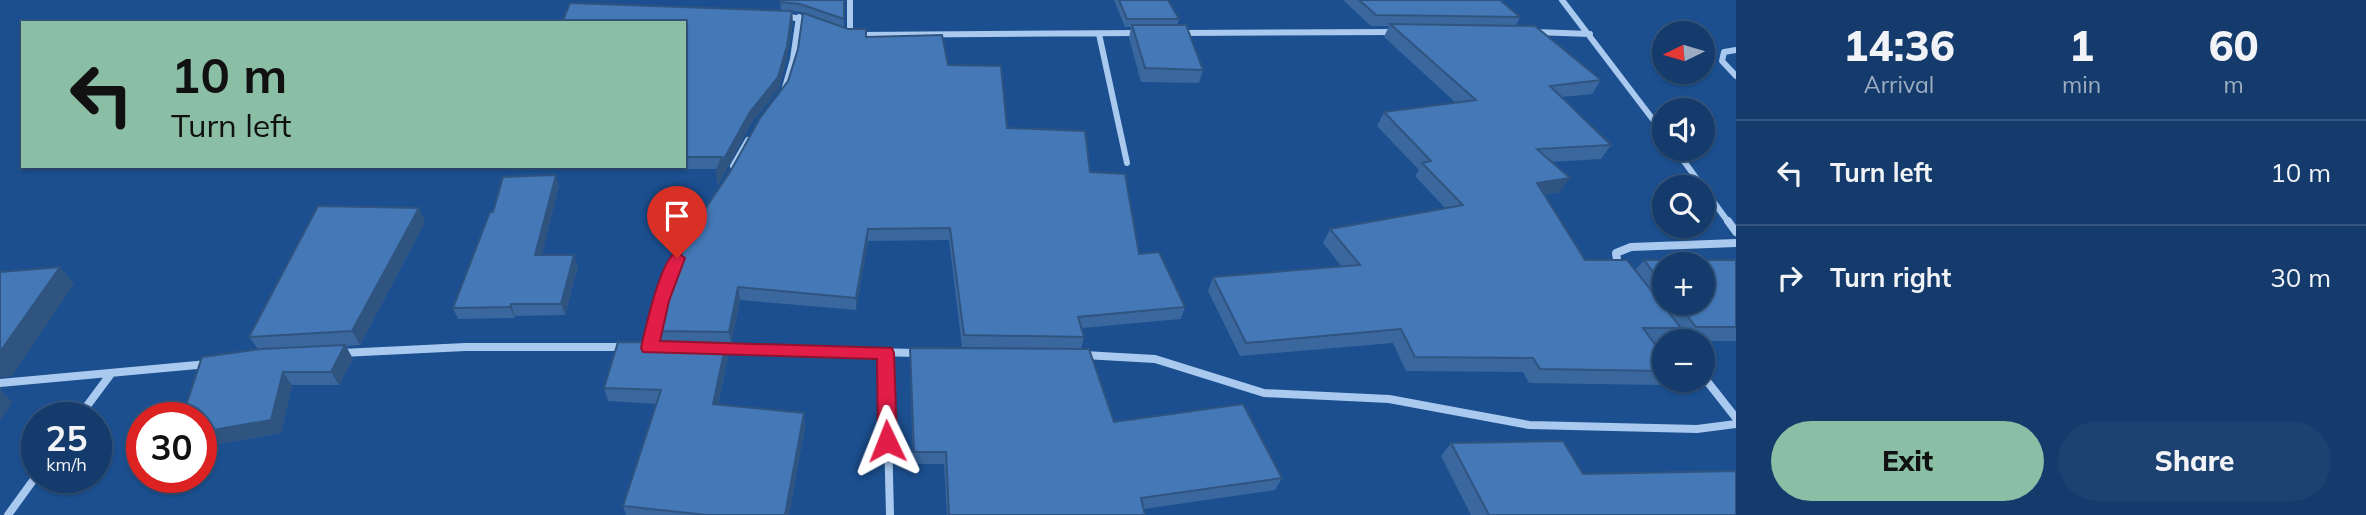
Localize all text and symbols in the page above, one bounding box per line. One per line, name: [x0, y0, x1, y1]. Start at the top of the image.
text: 14:36: [1843, 19, 1955, 72]
text: 1: [2069, 19, 2094, 72]
text: 60: [2208, 19, 2259, 72]
north arrow: [1652, 21, 1715, 84]
map controls: [1652, 21, 1715, 392]
text: 10 m: [171, 44, 287, 105]
icon: left: [56, 49, 147, 140]
text: Arrival: [1864, 70, 1934, 99]
text: min: [2062, 70, 2101, 99]
text: m: [2224, 70, 2244, 99]
button: sound: [1652, 98, 1715, 161]
text: Turn left: [171, 105, 291, 145]
icon: left: [1771, 154, 1809, 192]
text: Turn left: [1830, 156, 1932, 189]
text: 10 m: [2270, 156, 2331, 189]
button: search: [1652, 175, 1715, 238]
pin: [647, 186, 707, 258]
icon: arrive: [658, 197, 696, 235]
button: +: [1652, 252, 1715, 315]
icon: right: [1771, 259, 1809, 297]
text: Turn right: [1830, 261, 1951, 294]
text: 30 m: [2270, 261, 2331, 294]
button: −: [1652, 329, 1715, 392]
speed limit sign: 30: [126, 402, 217, 493]
position arrow: [850, 404, 924, 478]
text: 25: [45, 416, 88, 460]
button: Exit: [1771, 421, 2044, 501]
button: Share: [2058, 421, 2331, 501]
text: km/h: [46, 453, 87, 476]

